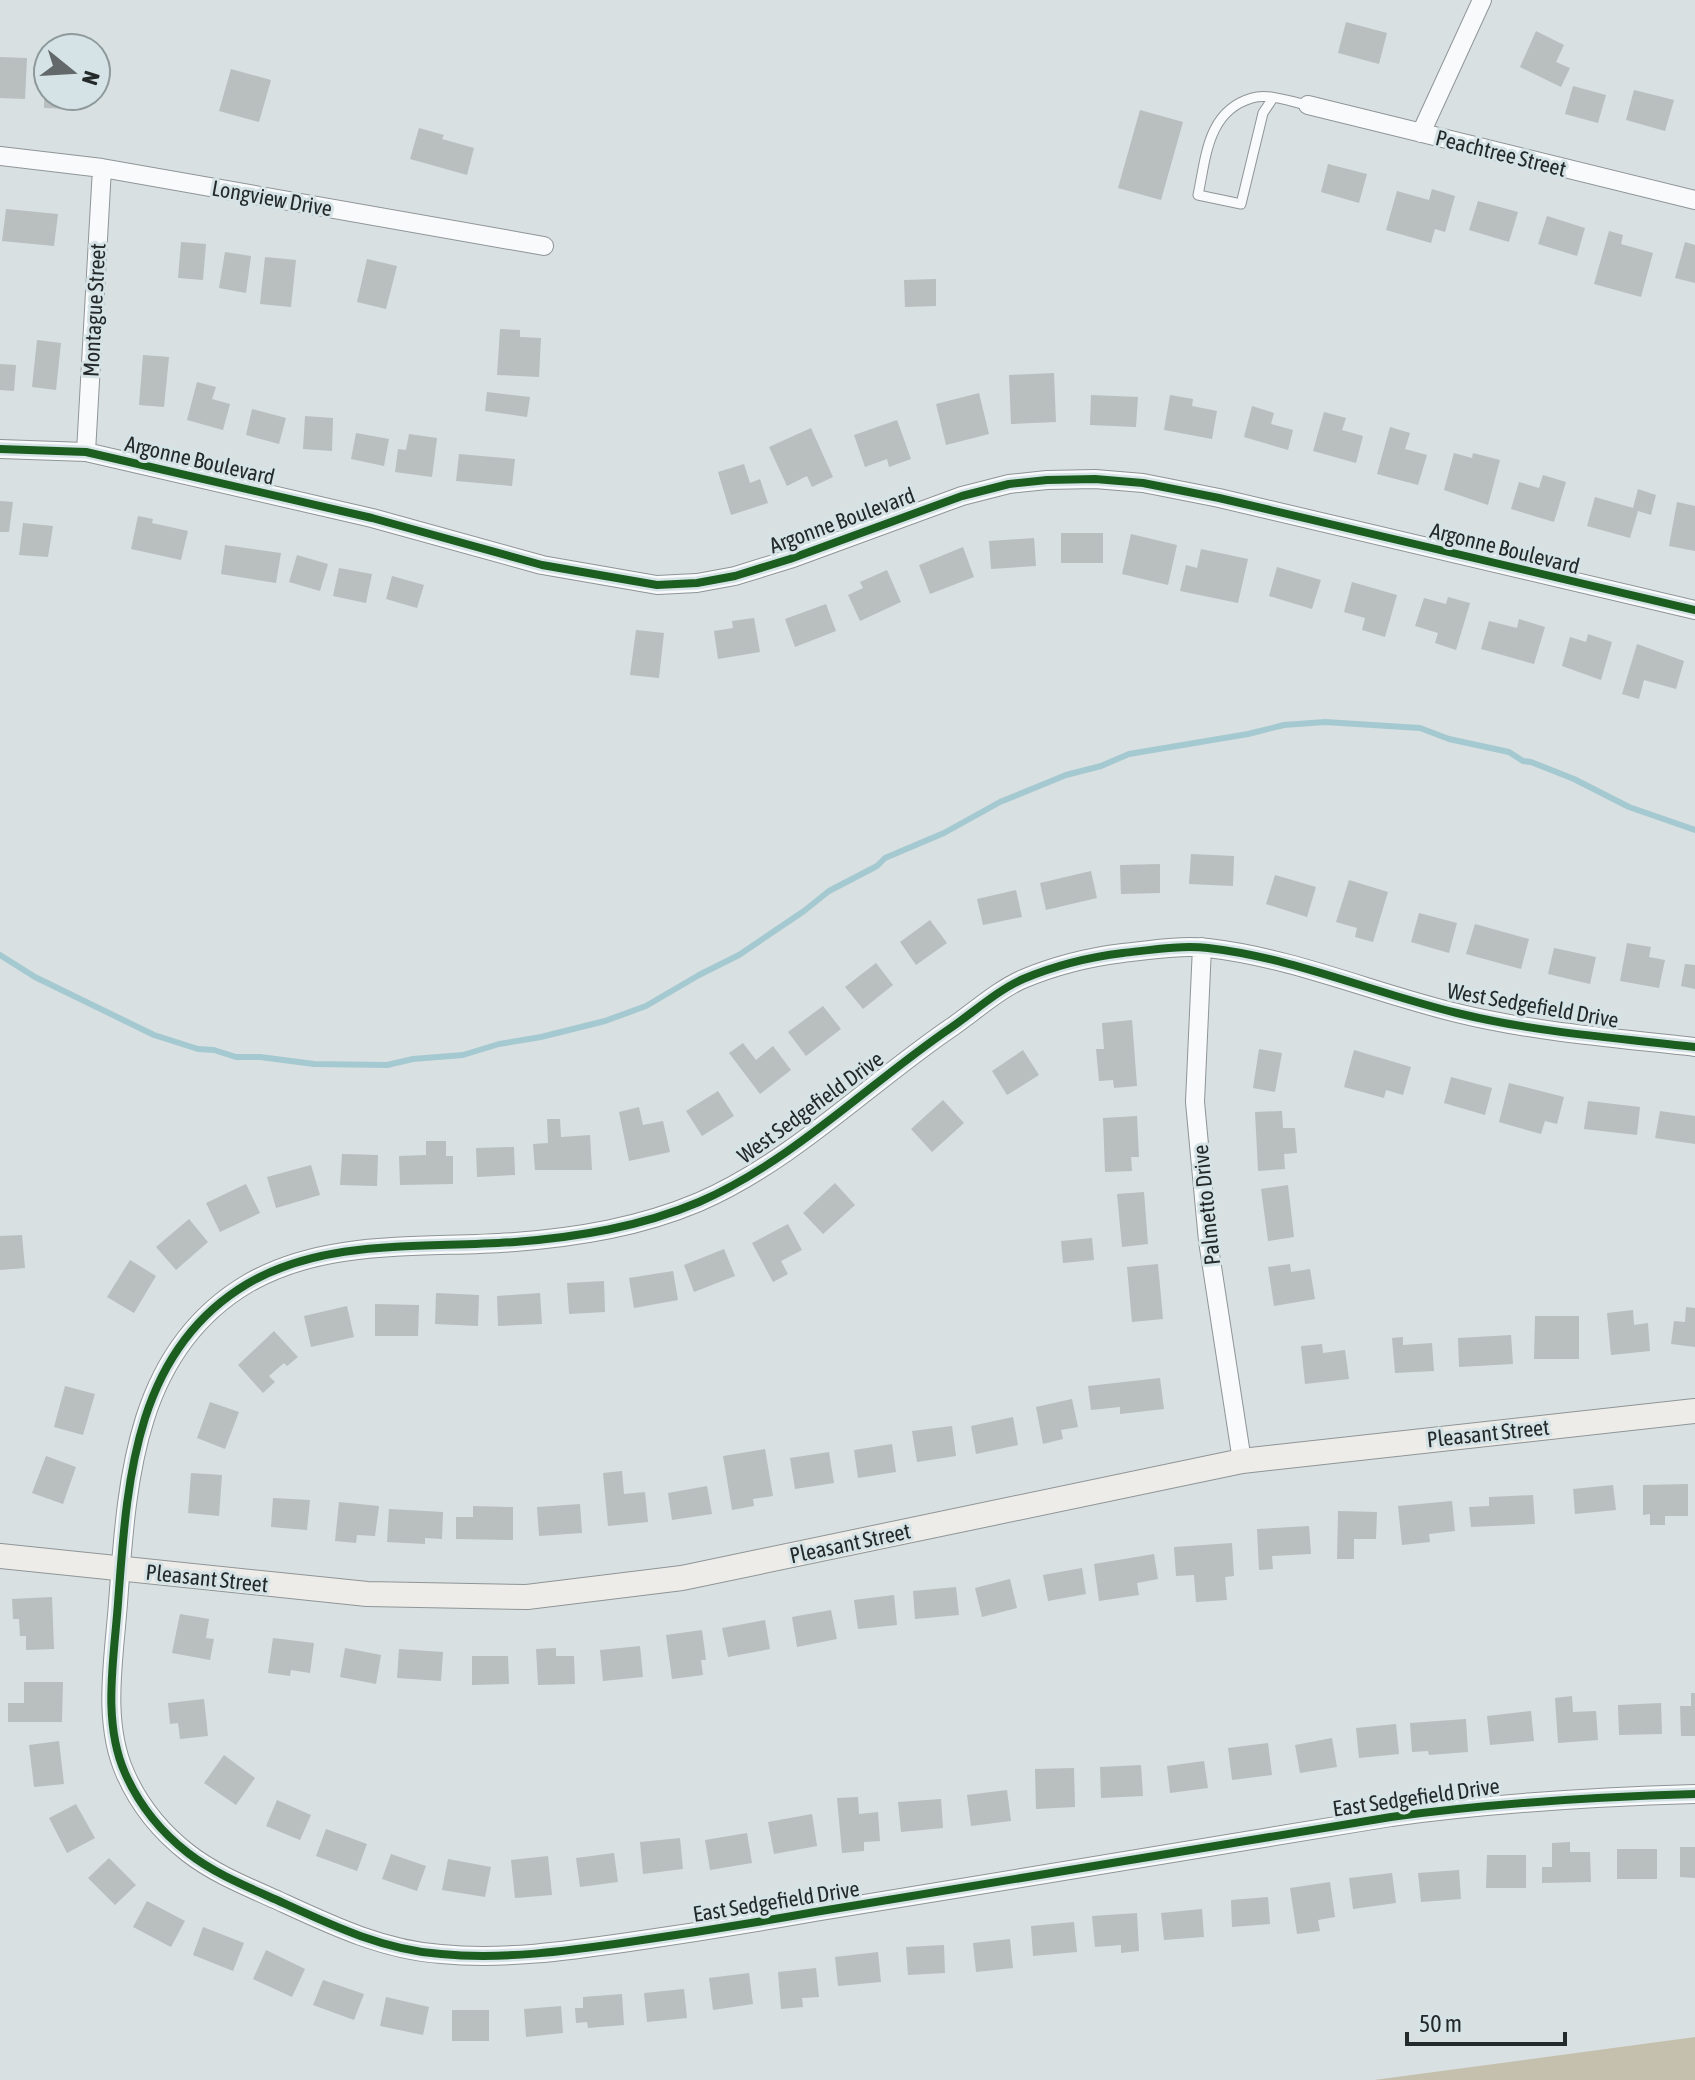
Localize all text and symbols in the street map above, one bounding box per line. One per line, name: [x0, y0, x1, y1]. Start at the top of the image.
north arrow: [32, 32, 112, 112]
text: N: [77, 68, 105, 88]
street label: Peachtree Street: [1433, 124, 1569, 182]
street label: Longview Drive: [210, 175, 334, 221]
street label: Montague Street: [78, 243, 110, 377]
street label: Argonne Boulevard: [122, 430, 278, 490]
street label: Argonne Boulevard: [766, 482, 918, 558]
street label: Argonne Boulevard: [1428, 517, 1582, 579]
street label: West Sedgefield Drive: [1445, 977, 1621, 1033]
street label: West Sedgefield Drive: [732, 1045, 888, 1169]
street label: Palmetto Drive: [1187, 1144, 1225, 1266]
street label: Pleasant Street: [1426, 1414, 1550, 1452]
street label: Pleasant Street: [787, 1518, 913, 1568]
street label: Pleasant Street: [145, 1559, 269, 1597]
street label: East Sedgefield Drive: [1331, 1772, 1501, 1822]
street label: East Sedgefield Drive: [691, 1875, 861, 1927]
scale bar: [1407, 1996, 1565, 2046]
text: 50 m: [1419, 2010, 1462, 2037]

